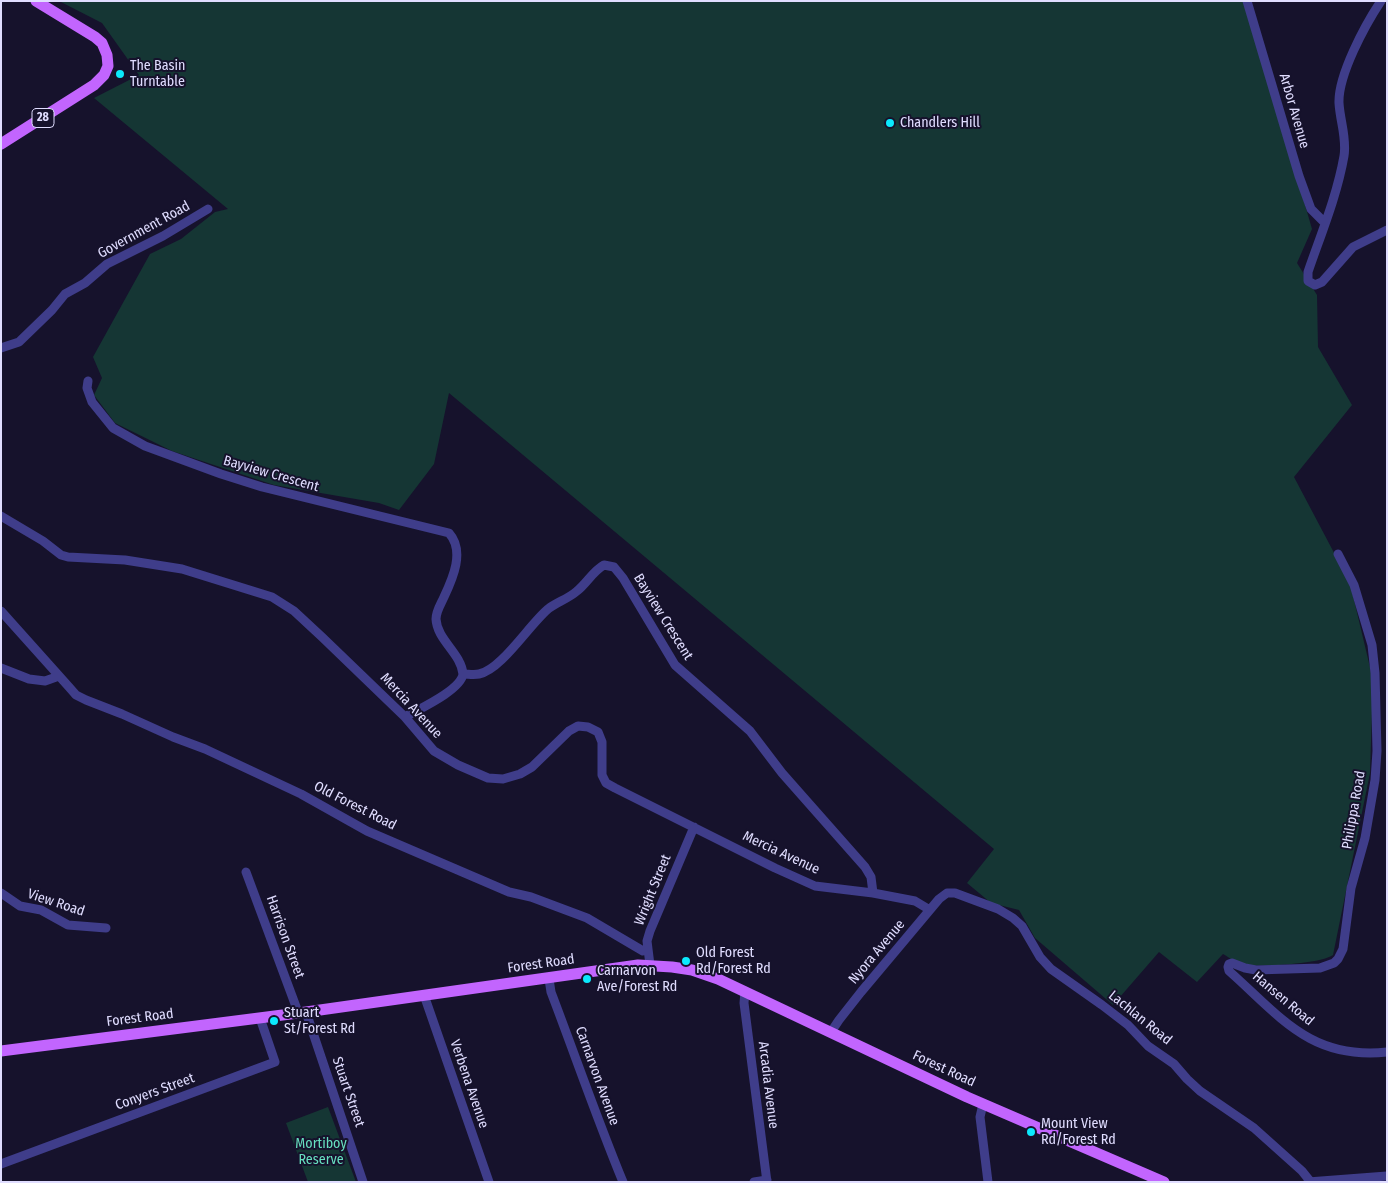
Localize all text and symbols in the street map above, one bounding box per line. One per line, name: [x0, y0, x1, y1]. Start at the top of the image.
place label: The Basin Turntable: [130, 58, 185, 90]
marker: The Basin Turntable: [114, 68, 126, 80]
street label: Arbor Avenue: [1275, 72, 1313, 150]
road number: 28: [32, 109, 54, 128]
place label: Chandlers Hill: [900, 115, 980, 131]
marker: Chandlers Hill: [884, 117, 896, 129]
street label: Government Road: [95, 198, 193, 262]
street label: Bayview Crescent: [221, 452, 321, 496]
street label: Bayview Crescent: [630, 571, 696, 663]
street label: Mercia Avenue: [377, 670, 445, 742]
street label: Philippa Road: [1339, 770, 1369, 850]
street label: Old Forest Road: [311, 778, 399, 834]
street label: Mercia Avenue: [740, 828, 822, 878]
street label: Wright Street: [631, 852, 675, 928]
street label: View Road: [25, 886, 87, 920]
street label: Harrison Street: [262, 893, 308, 981]
street label: Nyora Avenue: [845, 916, 909, 988]
place label: Old Forest Rd/Forest Rd: [696, 945, 771, 978]
street label: Forest Road: [507, 951, 575, 977]
marker: Old Forest Rd/Forest Rd: [680, 955, 692, 967]
place label: Carnarvon Ave/Forest Rd: [597, 963, 677, 996]
street label: Hansen Road: [1249, 968, 1317, 1030]
marker: Carnarvon Ave/Forest Rd: [581, 973, 593, 985]
street label: Lachlan Road: [1105, 987, 1175, 1049]
place label: Stuart St/Forest Rd: [284, 1005, 355, 1038]
street label: Forest Road: [106, 1006, 174, 1030]
marker: Stuart St/Forest Rd: [268, 1015, 280, 1027]
street label: Carnarvon Avenue: [571, 1024, 623, 1128]
street label: Verbena Avenue: [446, 1038, 492, 1130]
street label: Arcadia Avenue: [754, 1040, 782, 1130]
street label: Forest Road: [910, 1047, 978, 1091]
street label: Stuart Street: [328, 1055, 368, 1129]
street label: Conyers Street: [113, 1070, 197, 1114]
place label: Mount View Rd/Forest Rd: [1041, 1116, 1116, 1148]
marker: Mount View Rd/Forest Rd: [1025, 1126, 1037, 1138]
park label: Mortiboy Reserve: [295, 1136, 347, 1168]

